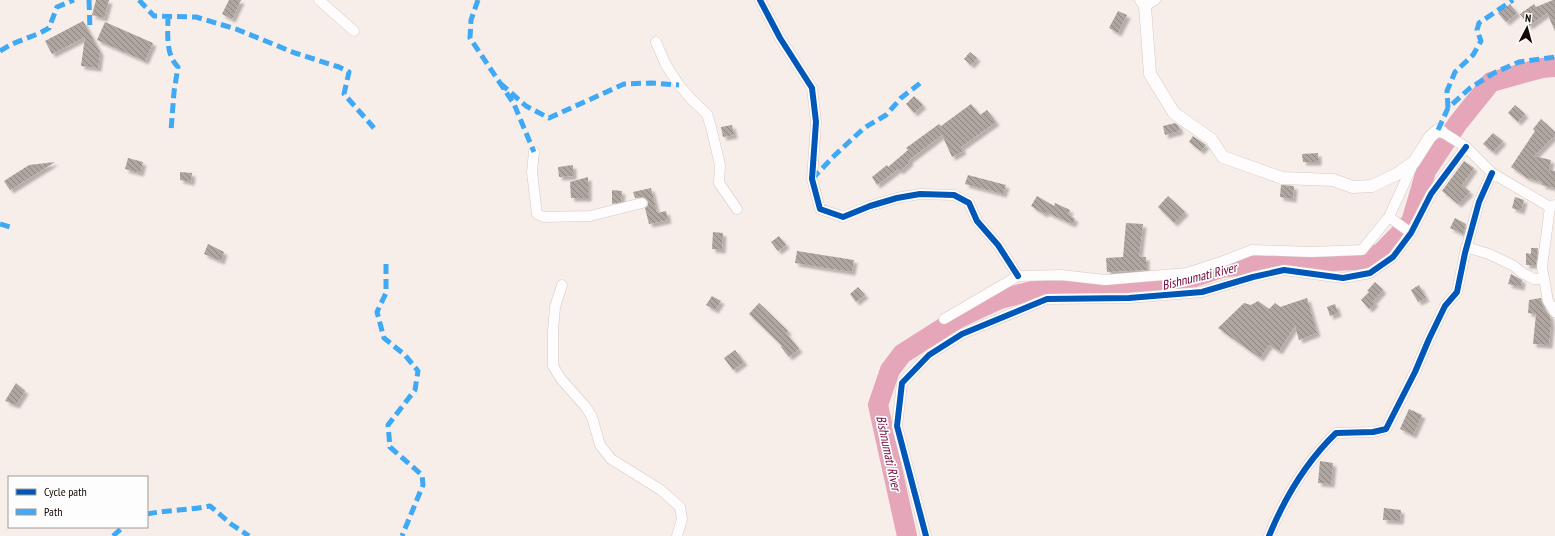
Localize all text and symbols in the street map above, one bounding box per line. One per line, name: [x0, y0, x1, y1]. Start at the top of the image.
north arrow: [1507, 8, 1547, 48]
text: N: [1524, 11, 1532, 25]
water label: Bishnumati River: [1160, 258, 1241, 294]
water label: Bishnumati River: [872, 414, 905, 495]
legend: [8, 476, 148, 528]
text: Cycle path: [44, 484, 87, 499]
text: Path: [44, 504, 62, 519]

